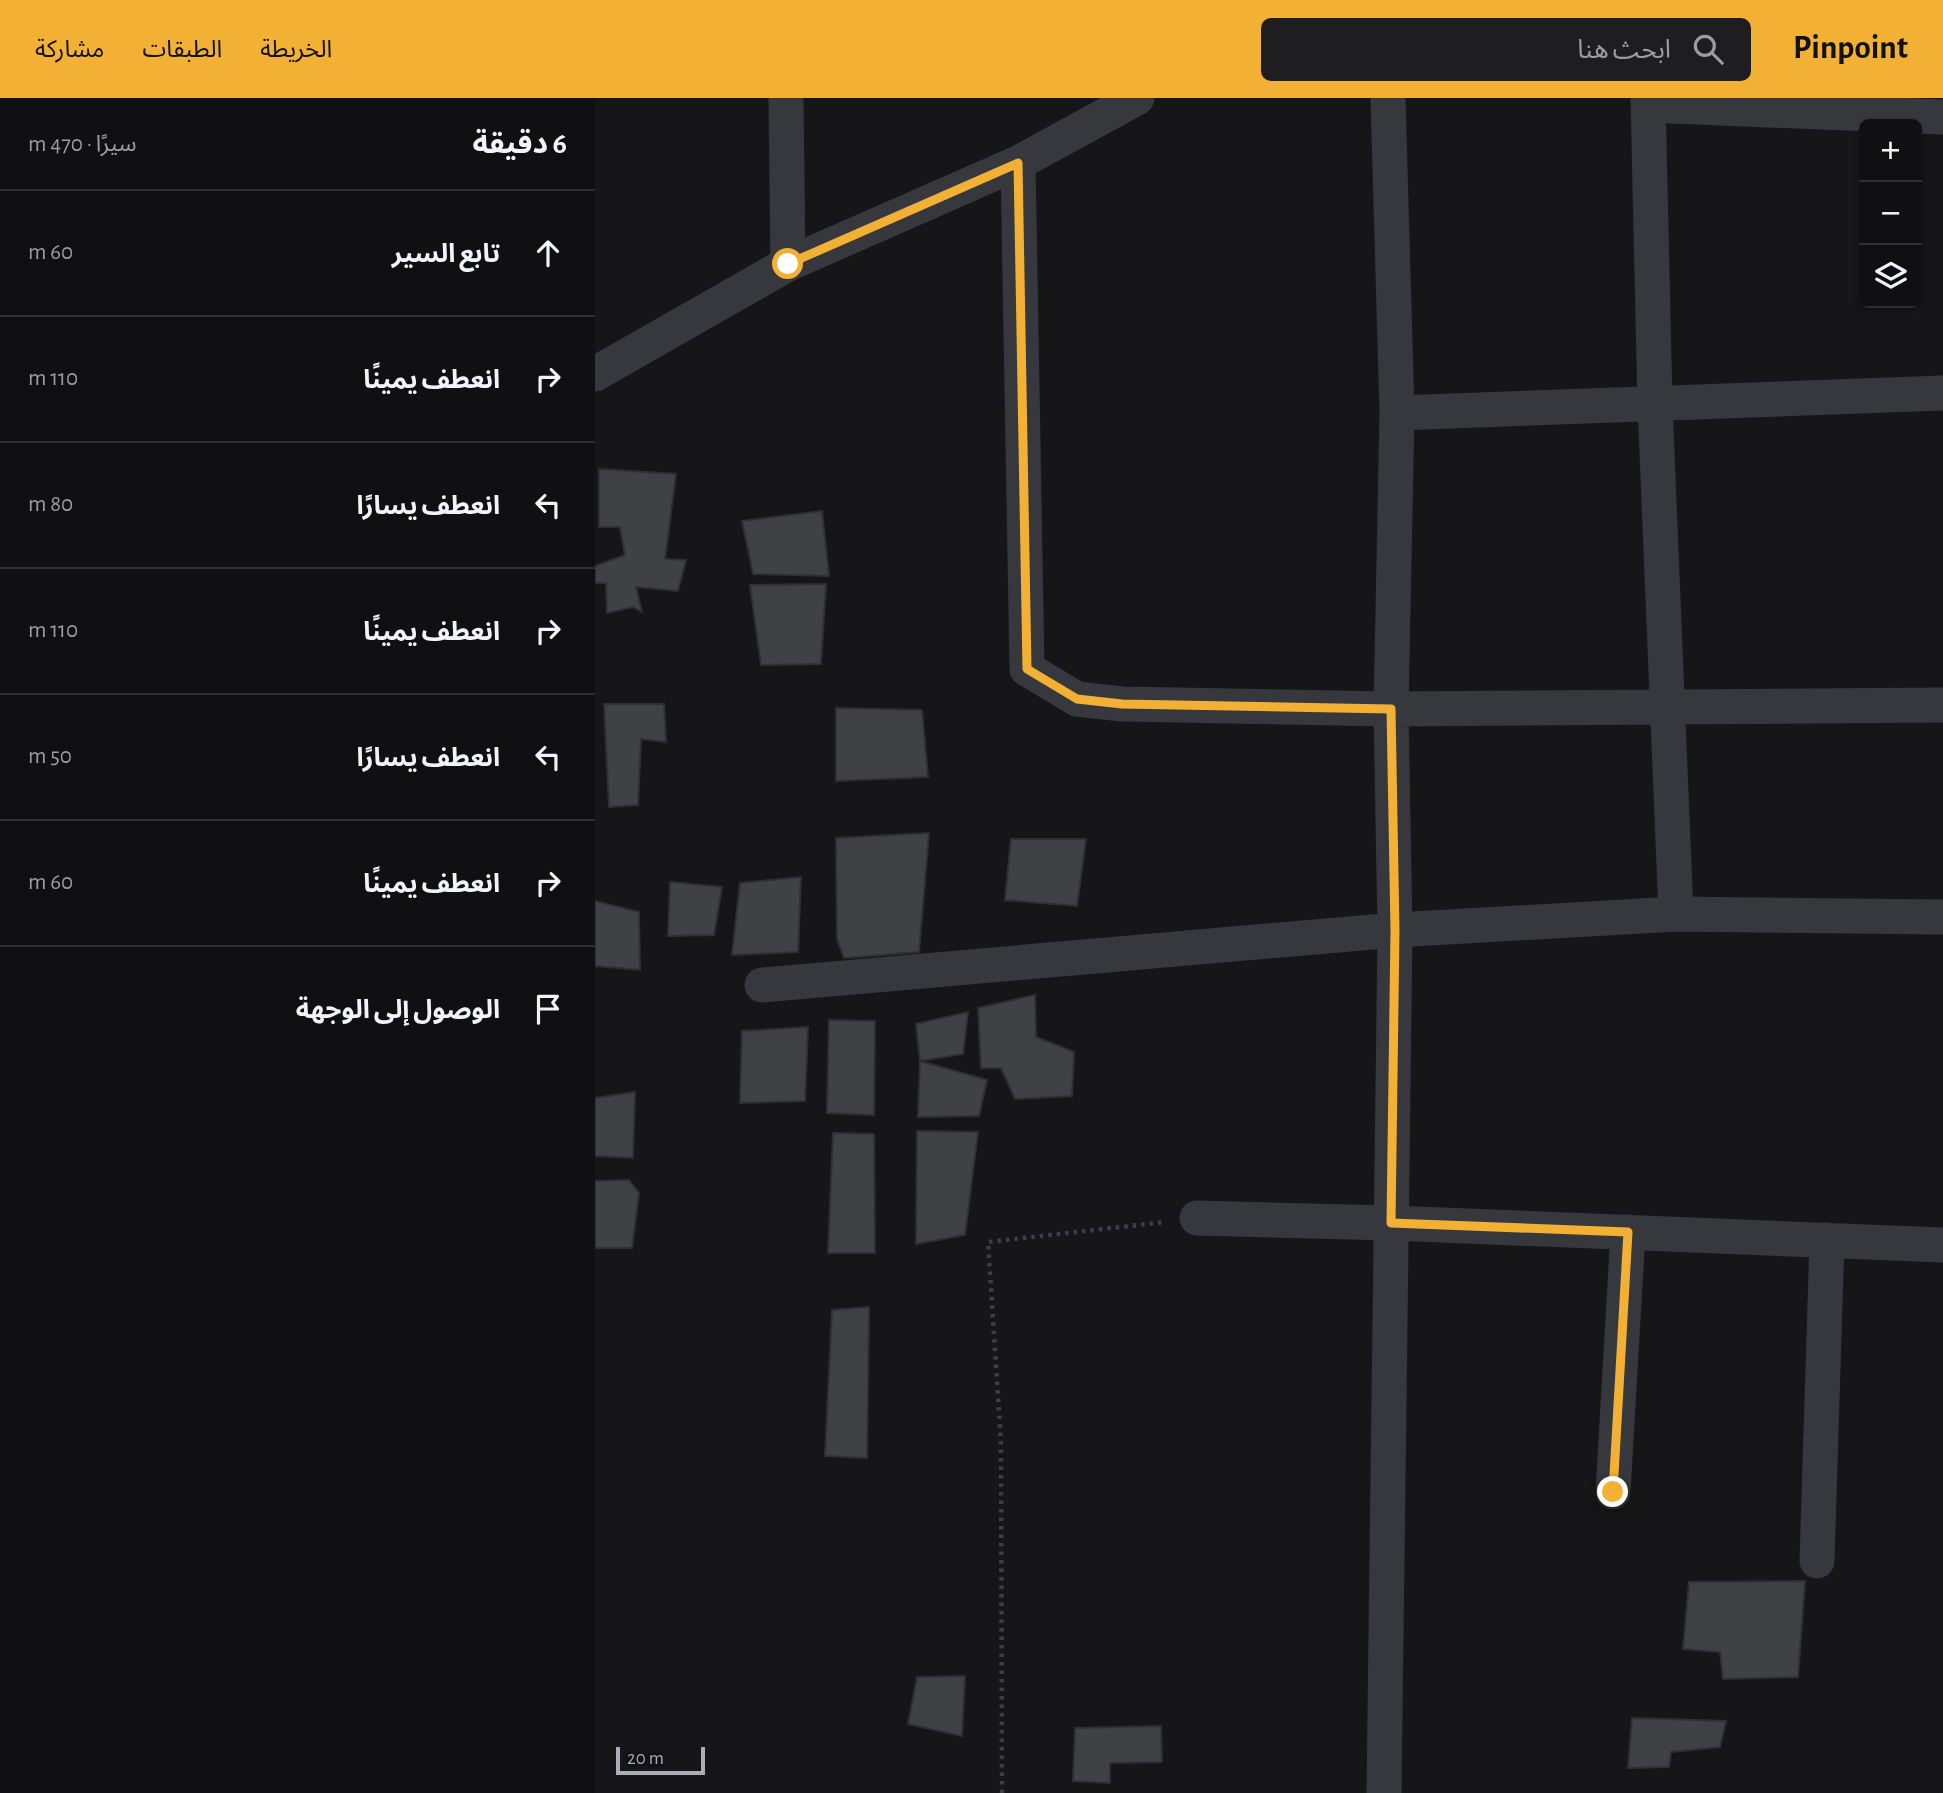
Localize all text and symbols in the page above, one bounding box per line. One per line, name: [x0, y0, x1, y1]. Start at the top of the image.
search box: [1261, 18, 1751, 81]
icon: search: [1689, 30, 1727, 68]
text: Pinpoint: [1793, 32, 1908, 65]
text: ابحث هنا: [1577, 37, 1671, 63]
text: مشاركة: [35, 38, 104, 62]
text: الطبقات: [142, 38, 222, 62]
text: الخريطة: [260, 38, 332, 62]
map controls: [1859, 119, 1922, 308]
button: +: [1859, 119, 1922, 182]
text: 6 دقيقة: [472, 129, 567, 159]
text: سيرًا · 470 m: [28, 133, 137, 156]
button: −: [1859, 182, 1922, 245]
icon: ahead: [529, 234, 567, 272]
text: 60 m: [28, 241, 73, 264]
text: تابع السير: [392, 241, 500, 267]
button: layers: [1859, 245, 1922, 308]
route start: [772, 248, 803, 279]
icon: right: [529, 360, 567, 398]
text: 110 m: [28, 367, 78, 390]
text: انعطف يمينًا: [363, 367, 500, 393]
icon: left: [529, 486, 567, 524]
text: 80 m: [28, 493, 73, 516]
text: انعطف يسارًا: [356, 493, 500, 519]
icon: right: [529, 612, 567, 650]
text: 110 m: [28, 619, 78, 642]
text: انعطف يمينًا: [363, 619, 500, 645]
icon: left: [529, 738, 567, 776]
text: 50 m: [28, 745, 72, 768]
text: انعطف يسارًا: [356, 745, 500, 771]
icon: right: [529, 864, 567, 902]
text: 60 m: [28, 871, 73, 894]
text: انعطف يمينًا: [363, 871, 500, 897]
icon: arrive: [529, 990, 567, 1028]
text: الوصول إلى الوجهة: [296, 997, 500, 1023]
route end: [1597, 1476, 1628, 1507]
scale bar: [616, 1744, 705, 1776]
text: 20 m: [627, 1749, 664, 1768]

